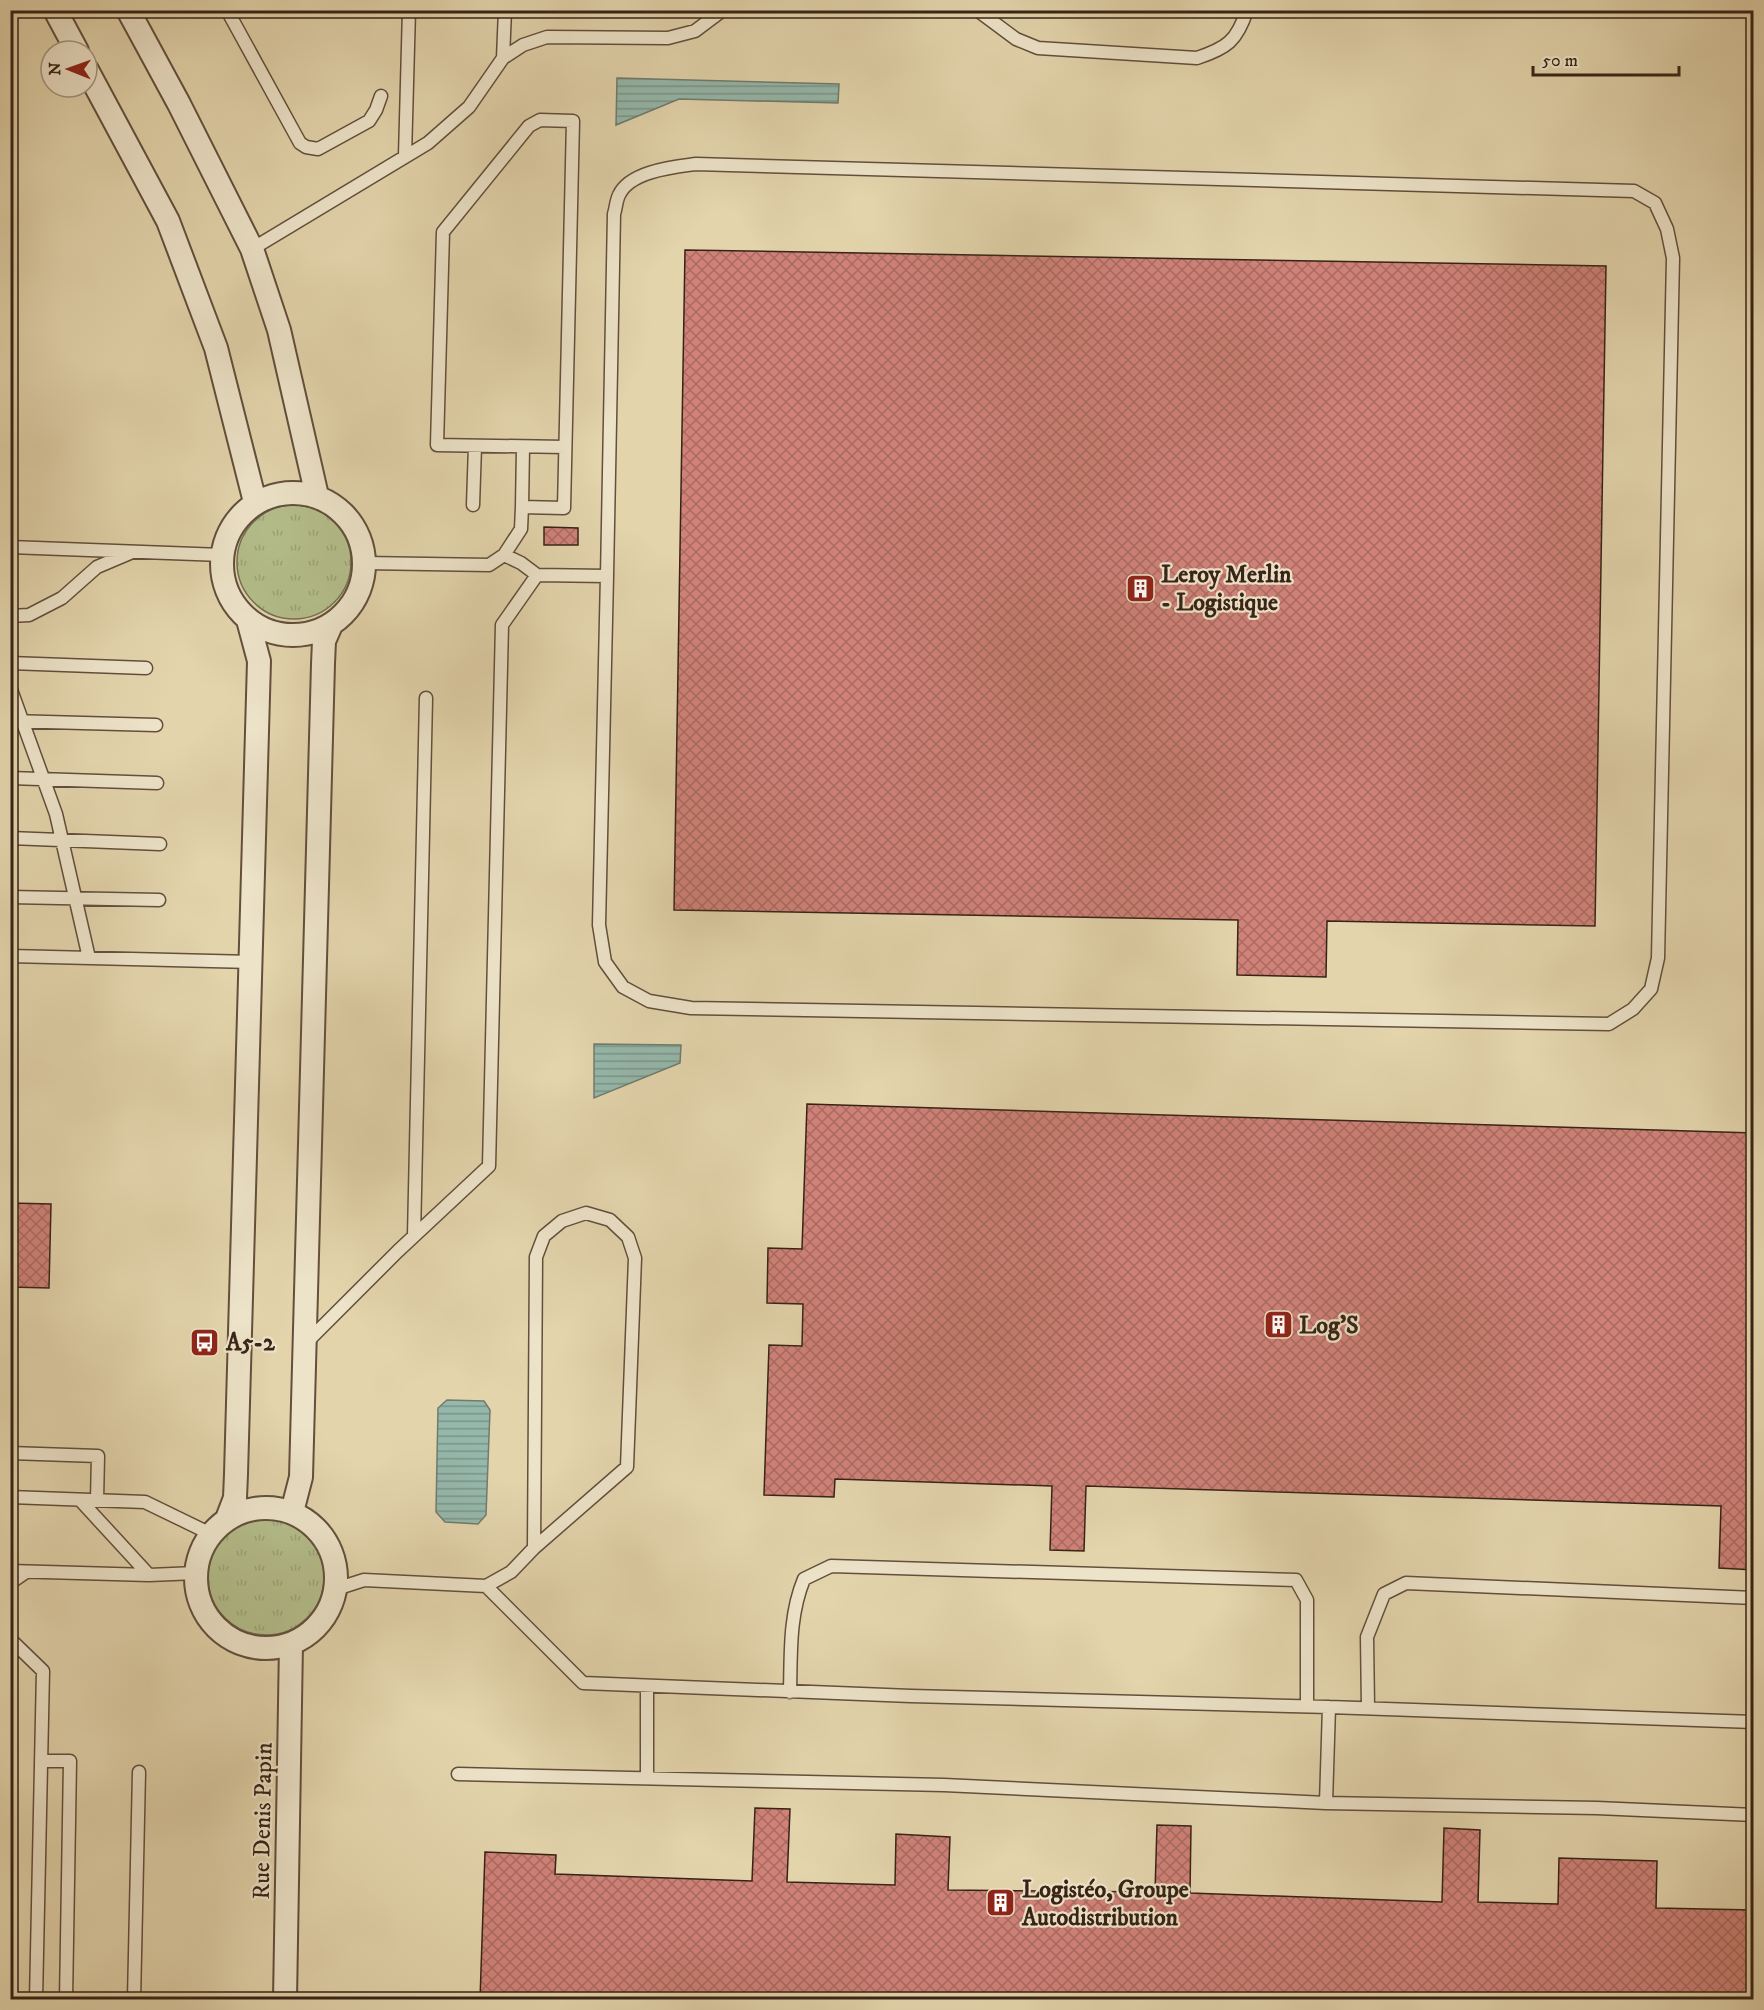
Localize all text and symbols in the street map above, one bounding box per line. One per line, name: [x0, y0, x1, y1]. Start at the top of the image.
north arrow: [39, 39, 99, 99]
scale bar: [1533, 39, 1678, 77]
text: 50 m: [1542, 50, 1578, 72]
text: N: [45, 62, 65, 75]
place label: Leroy Merlin - Logistique: [1161, 560, 1292, 618]
building icon: Leroy Merlin - Logistique: [1124, 572, 1156, 604]
building icon: Log'S: [1262, 1309, 1294, 1341]
place label: Log'S: [1299, 1311, 1359, 1341]
bus stop icon: A5-2: [189, 1326, 221, 1358]
place label: A5-2: [225, 1328, 276, 1358]
street label: Rue Denis Papin: [247, 1742, 279, 1900]
place label: Logistéo, Groupe Autodistribution: [1021, 1875, 1189, 1933]
building icon: Logistéo, Groupe Autodistribution: [985, 1887, 1017, 1919]

